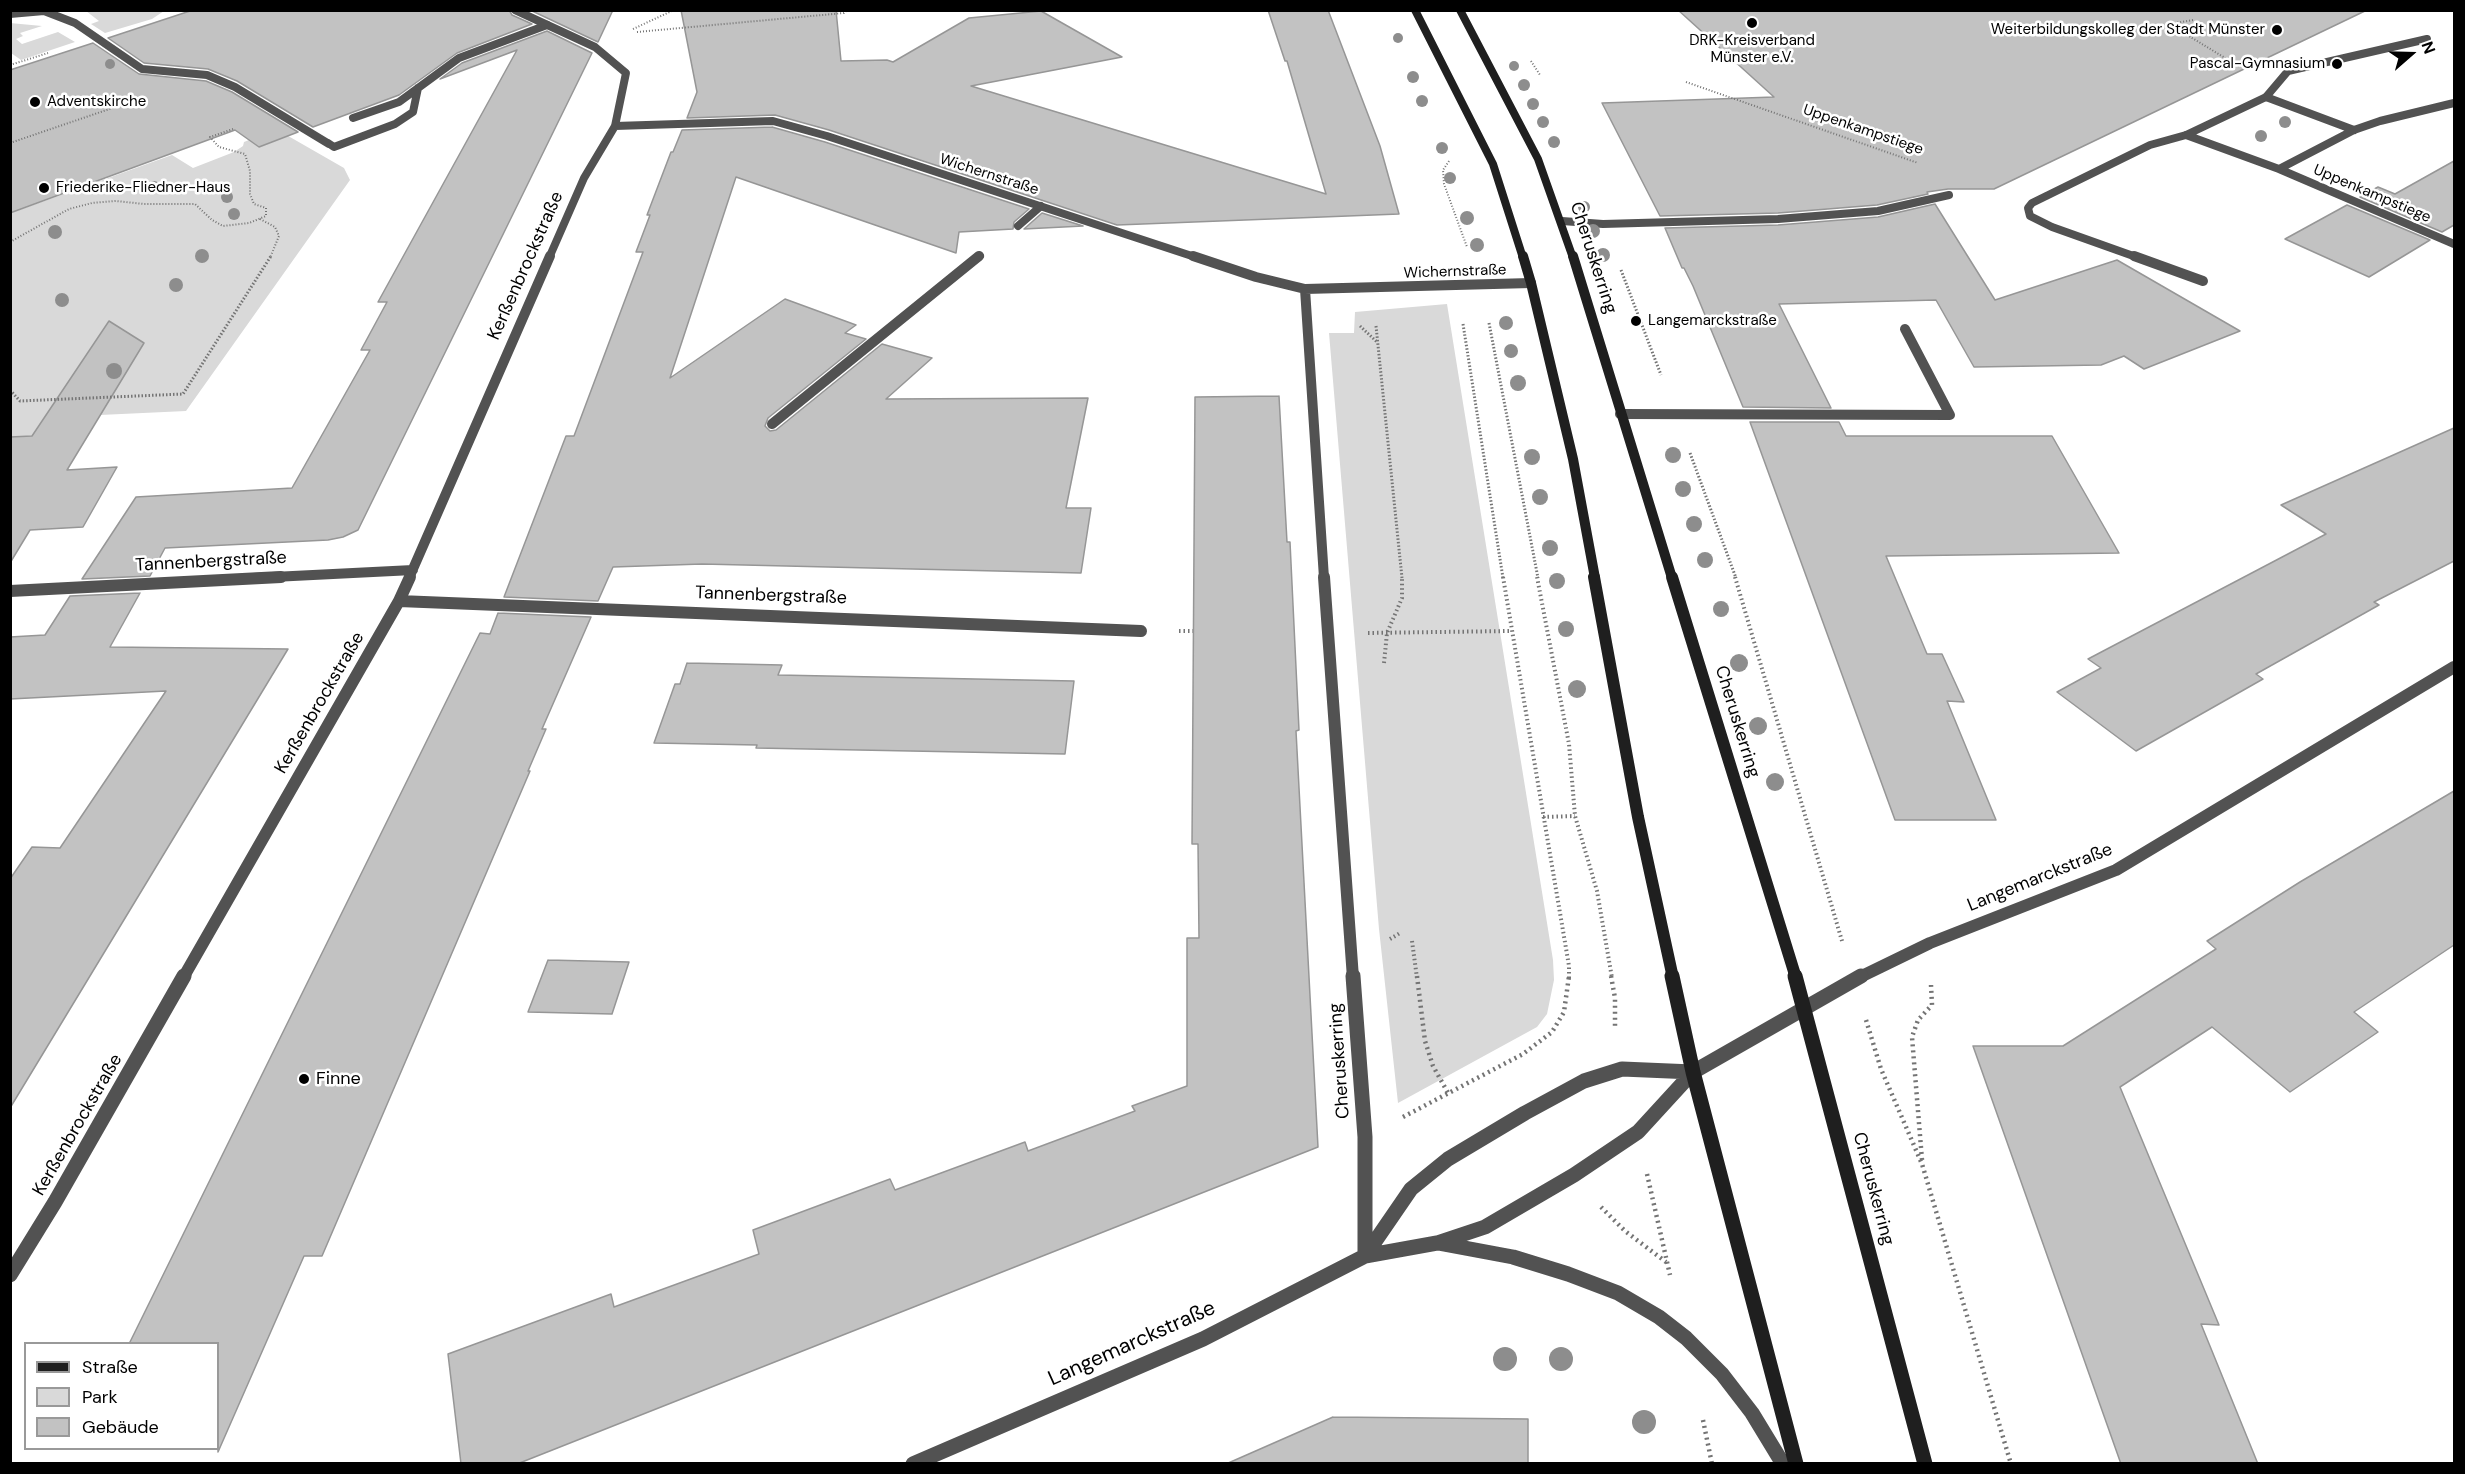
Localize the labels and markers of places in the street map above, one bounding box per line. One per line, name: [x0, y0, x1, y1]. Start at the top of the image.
marker: DRK-Kreisverband Münster e.V.: [1745, 16, 1759, 30]
place label: Weiterbildungskolleg der Stadt Münster: [1991, 21, 2265, 39]
marker: Weiterbildungskolleg der Stadt Münster: [2270, 23, 2284, 37]
place label: DRK-Kreisverband Münster e.V.: [1689, 32, 1815, 67]
place label: Pascal-Gymnasium: [2190, 55, 2325, 73]
marker: Pascal-Gymnasium: [2330, 57, 2344, 71]
place label: Adventskirche: [47, 93, 146, 111]
marker: Adventskirche: [28, 95, 42, 109]
place label: Friederike-Fliedner-Haus: [56, 179, 231, 197]
marker: Friederike-Fliedner-Haus: [37, 181, 51, 195]
place label: Langemarckstraße: [1648, 312, 1777, 330]
marker: Langemarckstraße: [1629, 314, 1643, 328]
place label: Finne: [316, 1068, 361, 1090]
marker: Finne: [297, 1072, 311, 1086]

